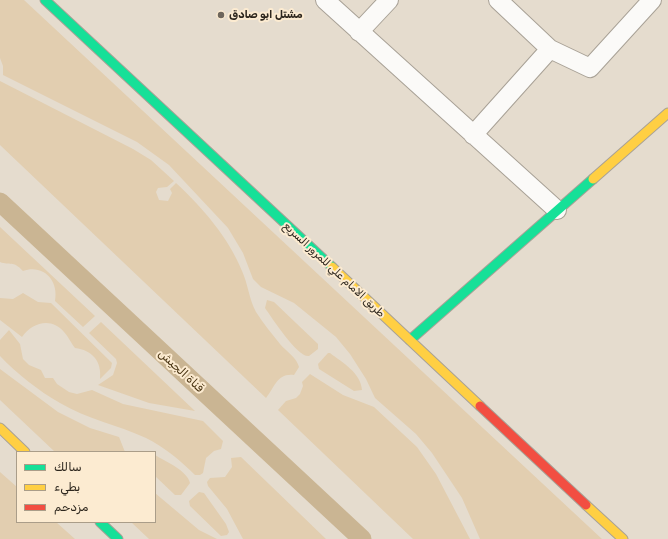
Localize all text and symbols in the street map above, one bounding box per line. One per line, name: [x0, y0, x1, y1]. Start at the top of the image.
place label: مشتل ابو صادق: [229, 8, 303, 22]
marker: مشتل ابو صادق: [216, 10, 226, 20]
street label: طريق الامام علي للمرور السريع: [281, 220, 387, 320]
water label: قناة الجيش: [155, 346, 207, 396]
legend: [16, 451, 156, 523]
text: سالك: [54, 460, 82, 474]
text: بطيء: [54, 480, 80, 494]
text: مزدحم: [54, 500, 88, 514]

